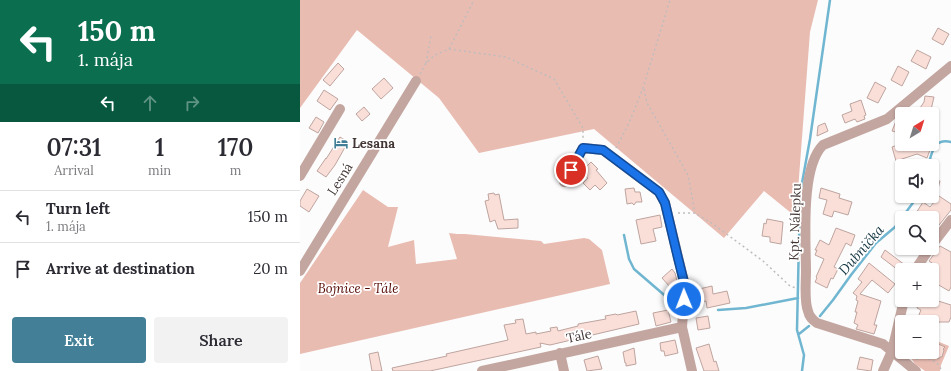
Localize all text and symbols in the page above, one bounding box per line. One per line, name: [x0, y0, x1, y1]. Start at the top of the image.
text: 150 m: [78, 13, 155, 49]
icon: left: [12, 16, 64, 68]
text: 1. mája: [78, 48, 133, 71]
icon: left: [97, 92, 119, 114]
icon: ahead: [139, 92, 161, 114]
icon: right: [181, 92, 203, 114]
north arrow: [895, 107, 939, 151]
map controls: [895, 107, 939, 359]
text: 07:31: [47, 132, 102, 163]
text: 1: [155, 132, 164, 163]
text: 170: [218, 132, 253, 163]
hotel icon: Lesana: [333, 135, 349, 151]
place label: Lesana: [352, 135, 395, 152]
pin: [554, 153, 588, 187]
street label: Lesná: [323, 159, 357, 198]
icon: arrive: [560, 159, 582, 181]
button: sound: [895, 159, 939, 203]
text: Arrival: [54, 162, 94, 179]
text: min: [148, 162, 171, 179]
text: m: [230, 162, 241, 179]
street label: Kpt. Nálepku: [785, 183, 805, 261]
text: Turn left: [46, 199, 110, 218]
icon: left: [12, 206, 34, 228]
text: 150 m: [248, 207, 288, 226]
button: search: [895, 211, 939, 255]
text: 1. mája: [46, 218, 86, 235]
water label: Dubnička: [834, 221, 888, 279]
icon: arrive: [12, 258, 34, 280]
text: Arrive at destination: [46, 259, 195, 278]
text: 20 m: [253, 259, 288, 278]
button: +: [895, 263, 939, 307]
position arrow: [663, 278, 705, 320]
park label: Bojnice - Tále: [318, 280, 398, 297]
button: −: [895, 315, 939, 359]
button: Exit: [12, 317, 146, 363]
button: Share: [154, 317, 288, 363]
street label: Tále: [565, 325, 593, 347]

